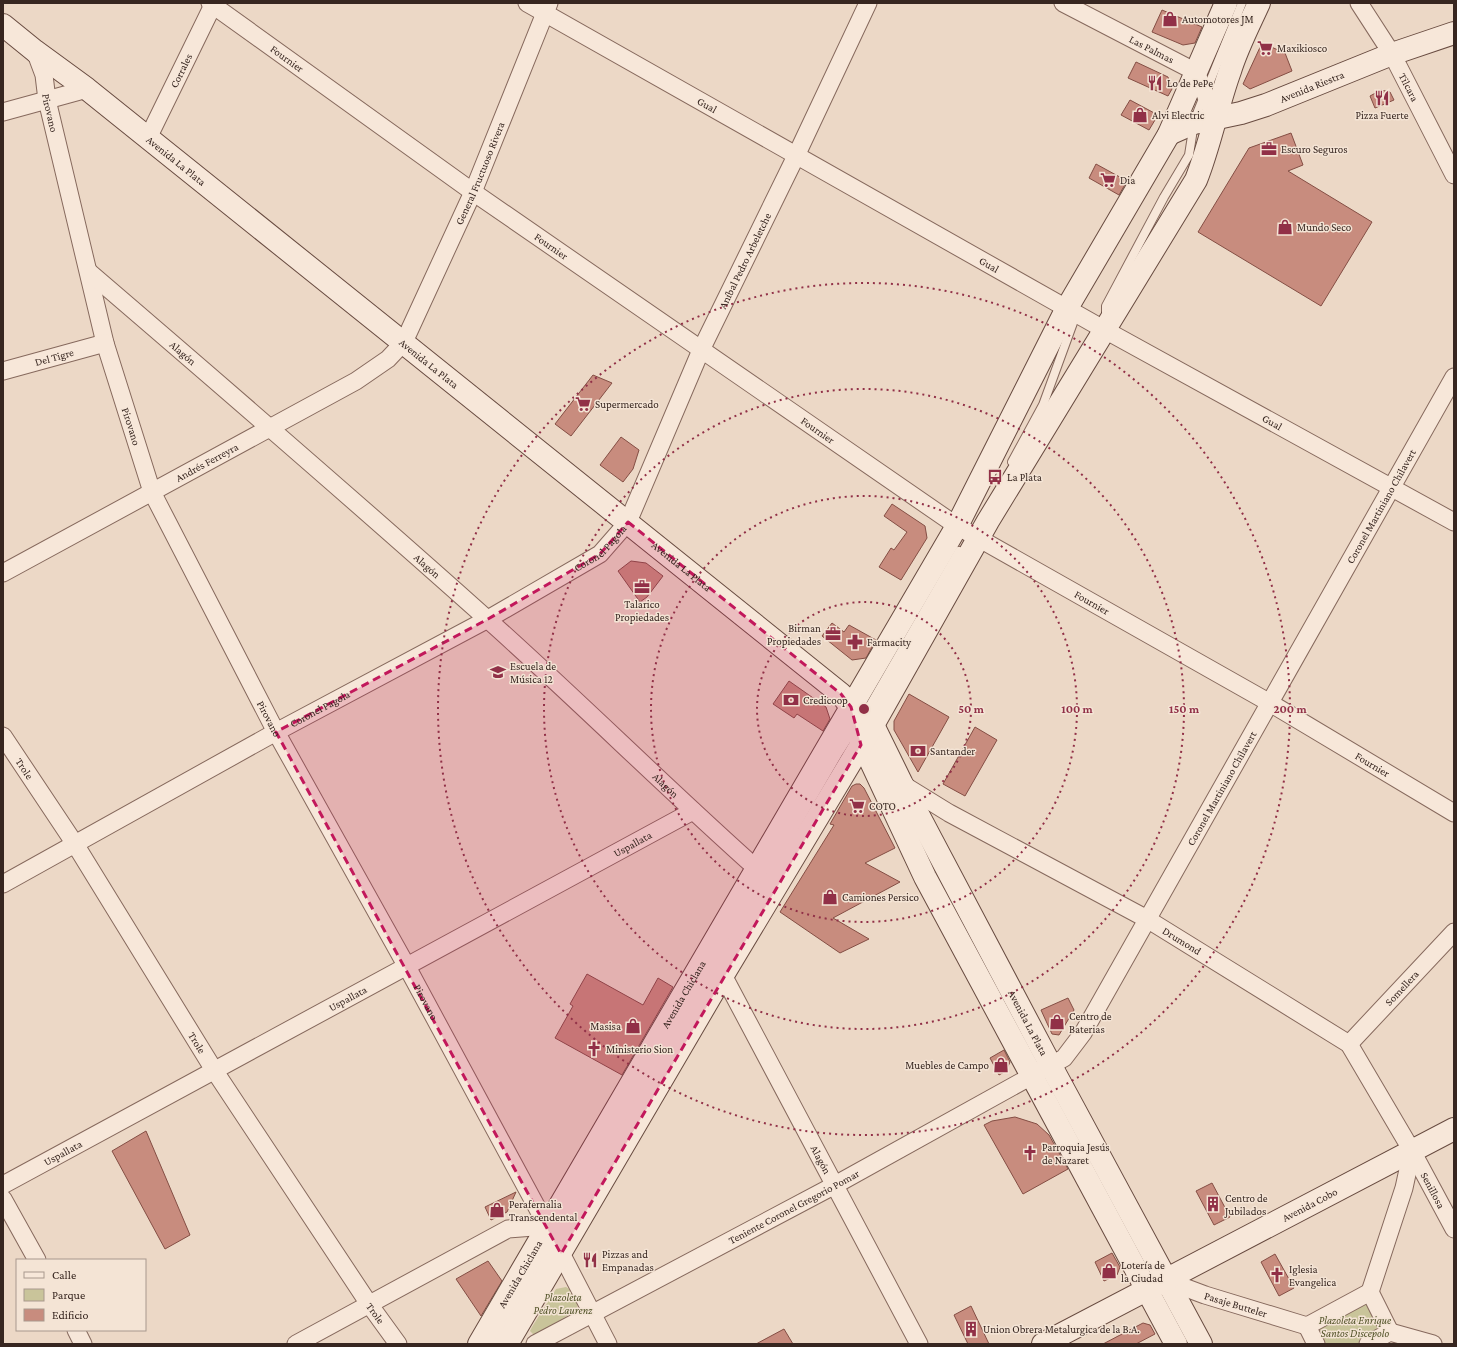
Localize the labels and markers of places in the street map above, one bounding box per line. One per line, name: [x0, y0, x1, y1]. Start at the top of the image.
shop icon: Automotores JM: [1161, 10, 1179, 28]
place label: Automotores JM: [1182, 13, 1254, 26]
supermarket icon: Maxikiosco: [1256, 39, 1274, 57]
place label: Maxikiosco: [1277, 42, 1328, 54]
restaurant icon: Lo de PePe: [1146, 74, 1164, 92]
place label: Lo de PePe: [1167, 77, 1213, 89]
restaurant icon: Pizza Fuerte: [1373, 89, 1391, 107]
shop icon: Alvi Electric: [1131, 106, 1149, 124]
place label: Alvi Electric: [1152, 109, 1205, 121]
place label: Pizza Fuerte: [1355, 109, 1409, 121]
office icon: Escuro Seguros: [1260, 140, 1278, 158]
place label: Escuro Seguros: [1281, 143, 1347, 156]
supermarket icon: Dia: [1099, 171, 1117, 189]
place label: Dia: [1120, 174, 1135, 186]
shop icon: Mundo Seco: [1276, 218, 1294, 236]
place label: Mundo Seco: [1297, 221, 1352, 233]
supermarket icon: Supermercado: [574, 395, 592, 413]
place label: Supermercado: [595, 398, 659, 411]
bus stop icon: La Plata: [986, 468, 1004, 486]
place label: La Plata: [1007, 471, 1042, 483]
office icon: Talarico Propiedades: [633, 578, 651, 596]
place label: Talarico Propiedades: [615, 598, 669, 624]
place label: Birman Propiedades: [767, 622, 821, 648]
office icon: Birman Propiedades: [824, 625, 842, 643]
pharmacy icon: Farmacity: [846, 633, 864, 651]
place label: Farmacity: [867, 636, 912, 649]
place label: Escuela de Música 12: [510, 660, 556, 685]
school or university icon: Escuela de Música 12: [489, 663, 507, 681]
bank icon: Credicoop: [782, 691, 800, 709]
place label: Credicoop: [803, 694, 848, 707]
centre of rings: [857, 702, 871, 716]
bank icon: Santander: [909, 742, 927, 760]
place label: Santander: [930, 745, 975, 757]
supermarket icon: COTO: [848, 797, 866, 815]
place label: COTO: [869, 800, 896, 812]
shop icon: Camiones Persico: [821, 888, 839, 906]
place label: Camiones Persico: [842, 891, 920, 903]
place label: Centro de Baterias: [1069, 1010, 1112, 1035]
shop icon: Centro de Baterias: [1048, 1013, 1066, 1031]
shop icon: Masisa: [624, 1017, 642, 1035]
place label: Masisa: [590, 1020, 621, 1032]
church icon: Ministerio Sion: [585, 1040, 603, 1058]
place label: Ministerio Sion: [606, 1043, 673, 1055]
shop icon: Muebles de Campo: [992, 1056, 1010, 1074]
place label: Muebles de Campo: [905, 1059, 990, 1072]
place label: Parroquia Jesús de Nazaret: [1042, 1141, 1110, 1166]
church icon: Parroquia Jesús de Nazaret: [1021, 1144, 1039, 1162]
place label: Centro de Jubilados: [1224, 1192, 1268, 1218]
building icon: Centro de Jubilados: [1204, 1195, 1222, 1213]
place label: Perafernalia Transcendental: [509, 1198, 577, 1223]
shop icon: Perafernalia Transcendental: [488, 1201, 506, 1219]
place label: Pizzas and Empanadas: [602, 1248, 654, 1274]
restaurant icon: Pizzas and Empanadas: [581, 1251, 599, 1269]
place label: Lotería de la Ciudad: [1121, 1259, 1165, 1284]
shop icon: Lotería de la Ciudad: [1100, 1262, 1118, 1280]
place label: Iglesia Evangelica: [1289, 1263, 1336, 1289]
church icon: Iglesia Evangelica: [1268, 1266, 1286, 1284]
building icon: Union Obrera Metalurgica de la B.A.: [962, 1320, 980, 1338]
place label: Union Obrera Metalurgica de la B.A.: [983, 1323, 1140, 1336]

